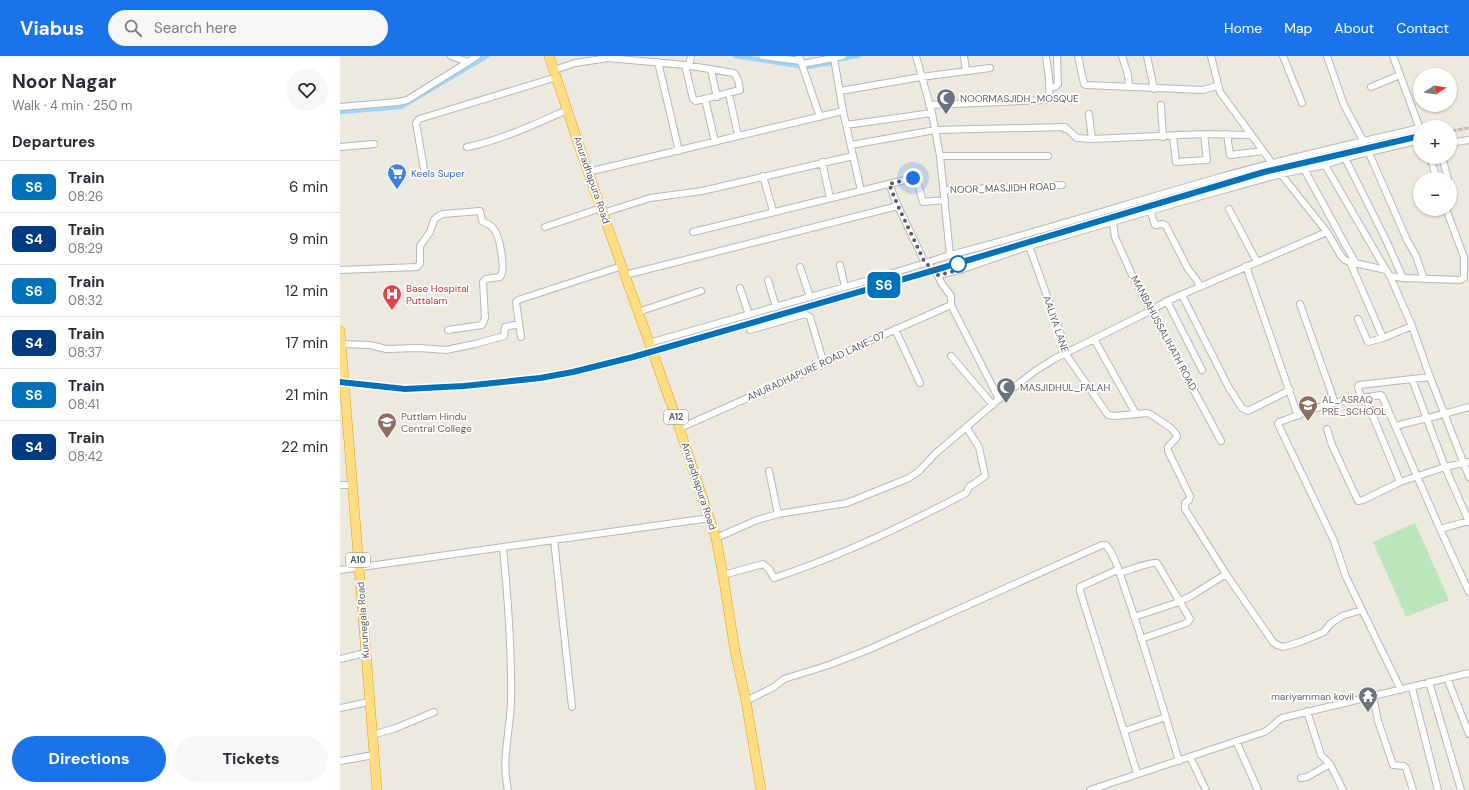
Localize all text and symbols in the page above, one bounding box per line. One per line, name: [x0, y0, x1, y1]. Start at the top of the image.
search box: [108, 10, 388, 46]
text: Viabus: [20, 16, 84, 41]
icon: search: [122, 17, 144, 39]
text: Search here: [154, 18, 237, 38]
text: Home: [1224, 19, 1262, 37]
text: Map: [1284, 19, 1312, 37]
text: About: [1334, 19, 1374, 37]
text: Contact: [1396, 19, 1449, 37]
north arrow: [1413, 68, 1457, 112]
map controls: [1413, 68, 1457, 216]
text: Noor Nagar: [12, 69, 116, 94]
button: heart: [286, 69, 328, 111]
mosque icon: NOORMASJIDH_MOSQUE: [935, 87, 957, 115]
place label: NOORMASJIDH_MOSQUE: [960, 92, 1079, 105]
text: Walk · 4 min · 250 m: [12, 97, 132, 114]
button: +: [1413, 120, 1457, 164]
text: Departures: [12, 132, 95, 152]
street label: Anuradhapura Road: [571, 134, 613, 226]
supermarket icon: Keels Super: [386, 162, 408, 190]
place label: Keels Super: [411, 167, 465, 180]
text: Train: [68, 168, 105, 188]
your location: [903, 168, 923, 188]
button: −: [1413, 172, 1457, 216]
text: 6 min: [289, 177, 328, 197]
text: S6: [25, 178, 43, 196]
street label: NOOR_MASJIDH ROAD: [950, 180, 1056, 196]
text: 08:26: [68, 188, 103, 205]
text: Train: [68, 220, 105, 240]
text: 9 min: [289, 229, 328, 249]
text: S4: [25, 230, 43, 248]
text: 08:29: [68, 240, 103, 257]
unlabelled marker: [949, 255, 967, 273]
text: Train: [68, 272, 105, 292]
line badge: S6: [866, 272, 902, 298]
street label: MANBAHUSSALIHATH ROAD: [1128, 273, 1200, 393]
text: S6: [875, 276, 893, 294]
text: 12 min: [285, 281, 328, 301]
text: S6: [25, 282, 43, 300]
place label: Base Hospital Puttalam: [406, 282, 469, 307]
hospital icon: Base Hospital Puttalam: [381, 283, 403, 311]
text: 08:32: [68, 292, 103, 309]
street label: AALIYA LANE: [1040, 294, 1072, 355]
text: Train: [68, 324, 105, 344]
street label: ANURADHAPURE ROAD LANE-07: [745, 328, 887, 404]
text: 17 min: [286, 333, 328, 353]
text: S4: [25, 334, 43, 352]
text: 08:37: [68, 344, 102, 361]
text: Train: [68, 376, 105, 396]
mosque icon: MASJIDHUL_FALAH: [995, 376, 1017, 404]
place label: MASJIDHUL_FALAH: [1020, 381, 1110, 394]
text: 21 min: [285, 385, 328, 405]
text: S6: [25, 386, 43, 404]
place label: AL_ASRAQ PRE_SCHOOL: [1322, 393, 1387, 418]
school or university icon: AL_ASRAQ PRE_SCHOOL: [1297, 394, 1319, 422]
text: 08:41: [68, 396, 99, 413]
place label: Puttlam Hindu Central College: [401, 410, 472, 435]
road number: A12: [664, 410, 688, 424]
school or university icon: Puttlam Hindu Central College: [376, 411, 398, 439]
text: Train: [68, 428, 105, 448]
text: 22 min: [281, 437, 328, 457]
text: S4: [25, 438, 43, 456]
street label: Anuradhapura Road: [679, 440, 719, 532]
text: 08:42: [68, 448, 103, 465]
road number: A10: [346, 553, 370, 567]
street label: Kurunegala Road: [354, 581, 372, 659]
temple icon: mariyamman kovil: [1357, 685, 1379, 713]
place label: mariyamman kovil: [1271, 690, 1354, 703]
button: Directions: [12, 736, 166, 782]
button: Tickets: [174, 736, 328, 782]

